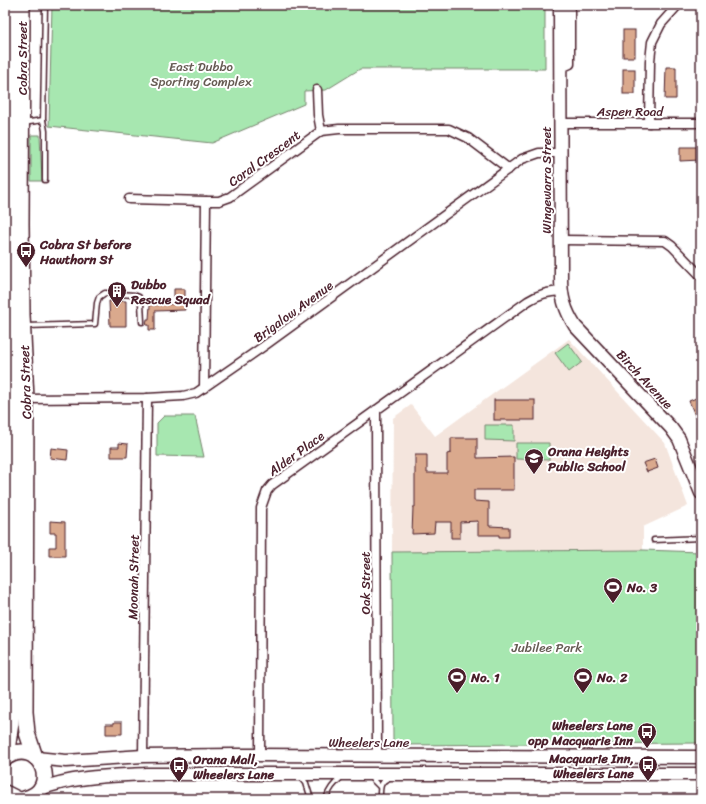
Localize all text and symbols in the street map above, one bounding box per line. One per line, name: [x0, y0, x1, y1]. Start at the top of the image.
street label: Cobra Street: [11, 20, 34, 95]
park label: East Dubbo Sporting Complex: [150, 55, 252, 93]
street label: Aspen Road: [596, 100, 664, 123]
street label: Coral Crescent: [223, 124, 306, 193]
street label: Wingewarra Street: [535, 126, 558, 234]
place label: Cobra St before Hawthorn St: [39, 233, 132, 271]
bus stop icon: Cobra St before Hawthorn St: [15, 240, 37, 268]
place label: Dubbo Rescue Squad: [130, 273, 211, 311]
street label: Brigalow Avenue: [248, 274, 338, 348]
building icon: Dubbo Rescue Squad: [106, 280, 128, 308]
street label: Cobra Street: [13, 344, 38, 420]
street label: Birch Avenue: [611, 344, 679, 415]
street label: Alder Place: [262, 425, 329, 483]
place label: Orana Heights Public School: [547, 440, 629, 478]
school or university icon: Orana Heights Public School: [523, 447, 545, 475]
street label: Moonah Street: [121, 534, 146, 620]
street label: Oak Street: [354, 551, 377, 615]
sports icon: No. 3: [602, 576, 624, 604]
place label: No. 3: [626, 576, 658, 599]
park label: Jubilee Park: [511, 636, 582, 659]
sports icon: No. 1: [446, 666, 468, 694]
place label: No. 1: [470, 666, 500, 689]
sports icon: No. 2: [572, 666, 594, 694]
place label: No. 2: [596, 666, 628, 689]
place label: Wheelers Lane opp Macquarie Inn: [528, 714, 634, 752]
bus stop icon: Wheelers Lane opp Macquarie Inn: [636, 721, 658, 749]
street label: Wheelers Lane: [328, 731, 410, 754]
place label: Macquarie Inn, Wheelers Lane: [548, 747, 634, 785]
place label: Orana Mall, Wheelers Lane: [192, 748, 274, 786]
bus stop icon: Macquarie Inn, Wheelers Lane: [637, 754, 659, 782]
bus stop icon: Orana Mall, Wheelers Lane: [168, 755, 190, 783]

